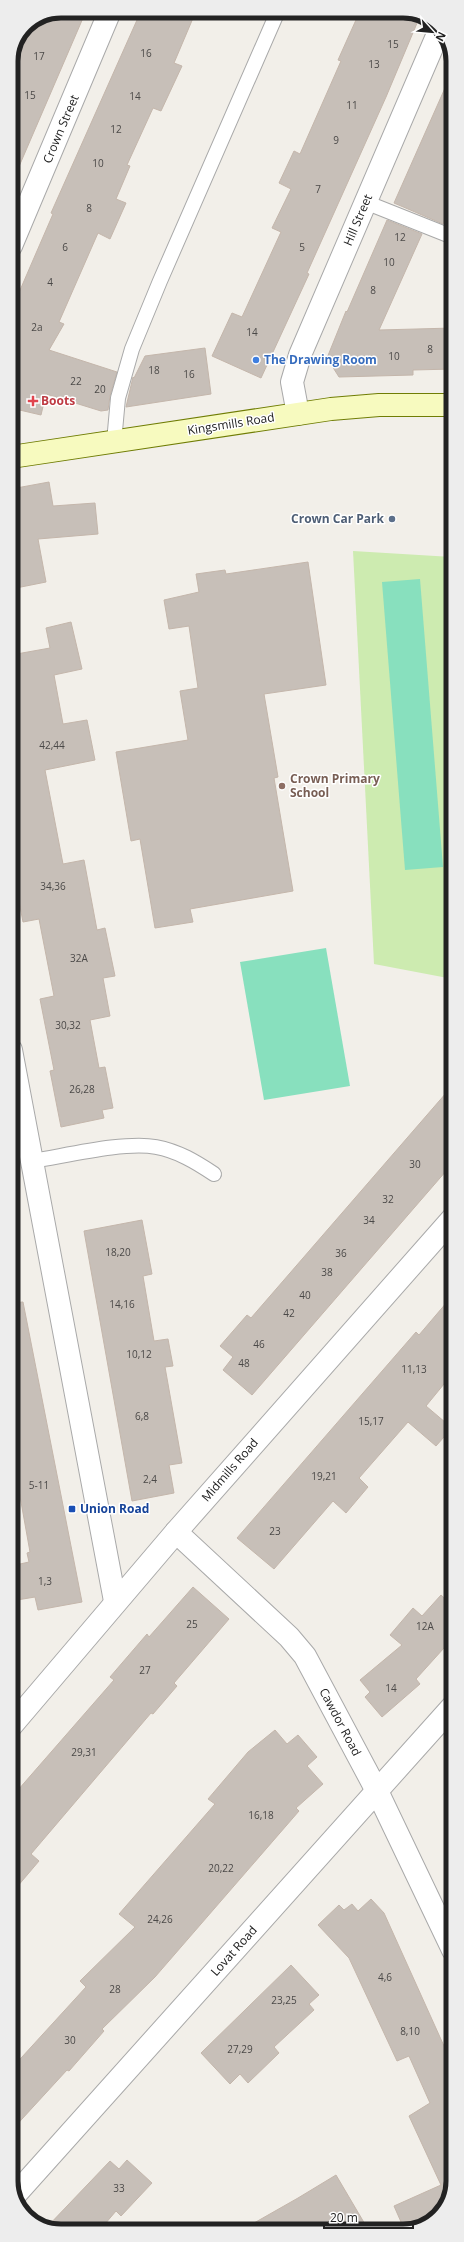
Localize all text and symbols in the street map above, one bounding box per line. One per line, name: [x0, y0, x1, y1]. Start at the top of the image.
north arrow: [412, 12, 452, 52]
text: N: [433, 29, 450, 44]
house number: 15: [387, 37, 399, 51]
house number: 16: [140, 46, 152, 60]
house number: 17: [33, 49, 45, 63]
house number: 13: [368, 57, 380, 71]
house number: 15: [24, 88, 36, 102]
house number: 14: [129, 89, 141, 103]
street label: Crown Street: [38, 92, 83, 166]
house number: 11: [346, 98, 358, 112]
house number: 12: [110, 122, 122, 136]
house number: 9: [333, 133, 339, 147]
house number: 10: [92, 156, 104, 170]
house number: 7: [315, 182, 321, 196]
street label: Hill Street: [339, 191, 376, 248]
house number: 8: [86, 201, 92, 215]
house number: 12: [394, 230, 406, 244]
house number: 6: [62, 240, 68, 254]
house number: 5: [299, 240, 305, 254]
house number: 10: [383, 255, 395, 269]
house number: 4: [47, 275, 53, 289]
house number: 8: [370, 283, 376, 297]
house number: 2a: [31, 320, 43, 334]
house number: 14: [246, 325, 258, 339]
house number: 8: [427, 342, 433, 356]
house number: 10: [388, 349, 400, 363]
place label: The Drawing Room: [264, 351, 377, 368]
marker: The Drawing Room: [251, 355, 261, 365]
house number: 18: [148, 363, 160, 377]
house number: 16: [183, 367, 195, 381]
house number: 22: [70, 374, 82, 388]
house number: 20: [94, 382, 106, 396]
place label: Boots: [41, 392, 75, 409]
marker: Boots: [28, 396, 38, 406]
street label: Kingsmills Road: [186, 408, 276, 439]
place label: Crown Car Park: [291, 510, 385, 527]
marker: Crown Car Park: [387, 514, 397, 524]
house number: 42,44: [39, 738, 65, 752]
place label: Crown Primary School: [290, 770, 380, 801]
marker: Crown Primary School: [277, 781, 287, 791]
house number: 34,36: [40, 879, 66, 893]
house number: 32A: [70, 951, 89, 965]
house number: 30,32: [55, 1018, 81, 1032]
house number: 26,28: [69, 1082, 95, 1096]
house number: 30: [409, 1157, 421, 1171]
house number: 32: [382, 1192, 394, 1206]
house number: 34: [363, 1213, 375, 1227]
house number: 18,20: [105, 1245, 131, 1259]
house number: 36: [335, 1246, 347, 1260]
house number: 38: [321, 1265, 333, 1279]
house number: 40: [299, 1288, 311, 1302]
house number: 14,16: [109, 1297, 135, 1311]
house number: 42: [283, 1306, 295, 1320]
house number: 46: [253, 1337, 265, 1351]
house number: 10,12: [126, 1347, 152, 1361]
house number: 48: [238, 1356, 250, 1370]
house number: 11,13: [401, 1362, 427, 1376]
house number: 6,8: [135, 1409, 149, 1423]
house number: 15,17: [358, 1414, 384, 1428]
street label: Midmills Road: [197, 1434, 262, 1505]
house number: 19,21: [311, 1469, 337, 1483]
house number: 2,4: [143, 1472, 157, 1486]
house number: 5-11: [29, 1478, 49, 1492]
place label: Union Road: [80, 1500, 149, 1517]
marker: Union Road: [67, 1504, 77, 1514]
house number: 23: [269, 1524, 281, 1538]
house number: 1,3: [38, 1574, 52, 1588]
house number: 25: [186, 1617, 198, 1631]
house number: 12A: [416, 1619, 435, 1633]
house number: 27: [139, 1663, 151, 1677]
house number: 14: [385, 1681, 397, 1695]
street label: Cawdor Road: [315, 1685, 365, 1759]
house number: 29,31: [71, 1745, 97, 1759]
house number: 16,18: [248, 1808, 274, 1822]
house number: 20,22: [208, 1861, 234, 1875]
house number: 24,26: [147, 1912, 173, 1926]
street label: Lovat Road: [207, 1922, 261, 1979]
house number: 4,6: [378, 1970, 392, 1984]
house number: 28: [109, 1982, 121, 1996]
house number: 23,25: [271, 1993, 297, 2007]
house number: 8,10: [400, 2024, 420, 2038]
house number: 30: [64, 2033, 76, 2047]
house number: 27,29: [227, 2042, 253, 2056]
house number: 33: [113, 2181, 125, 2195]
scale bar: [324, 2204, 413, 2230]
text: 20 m: [330, 2209, 358, 2226]

